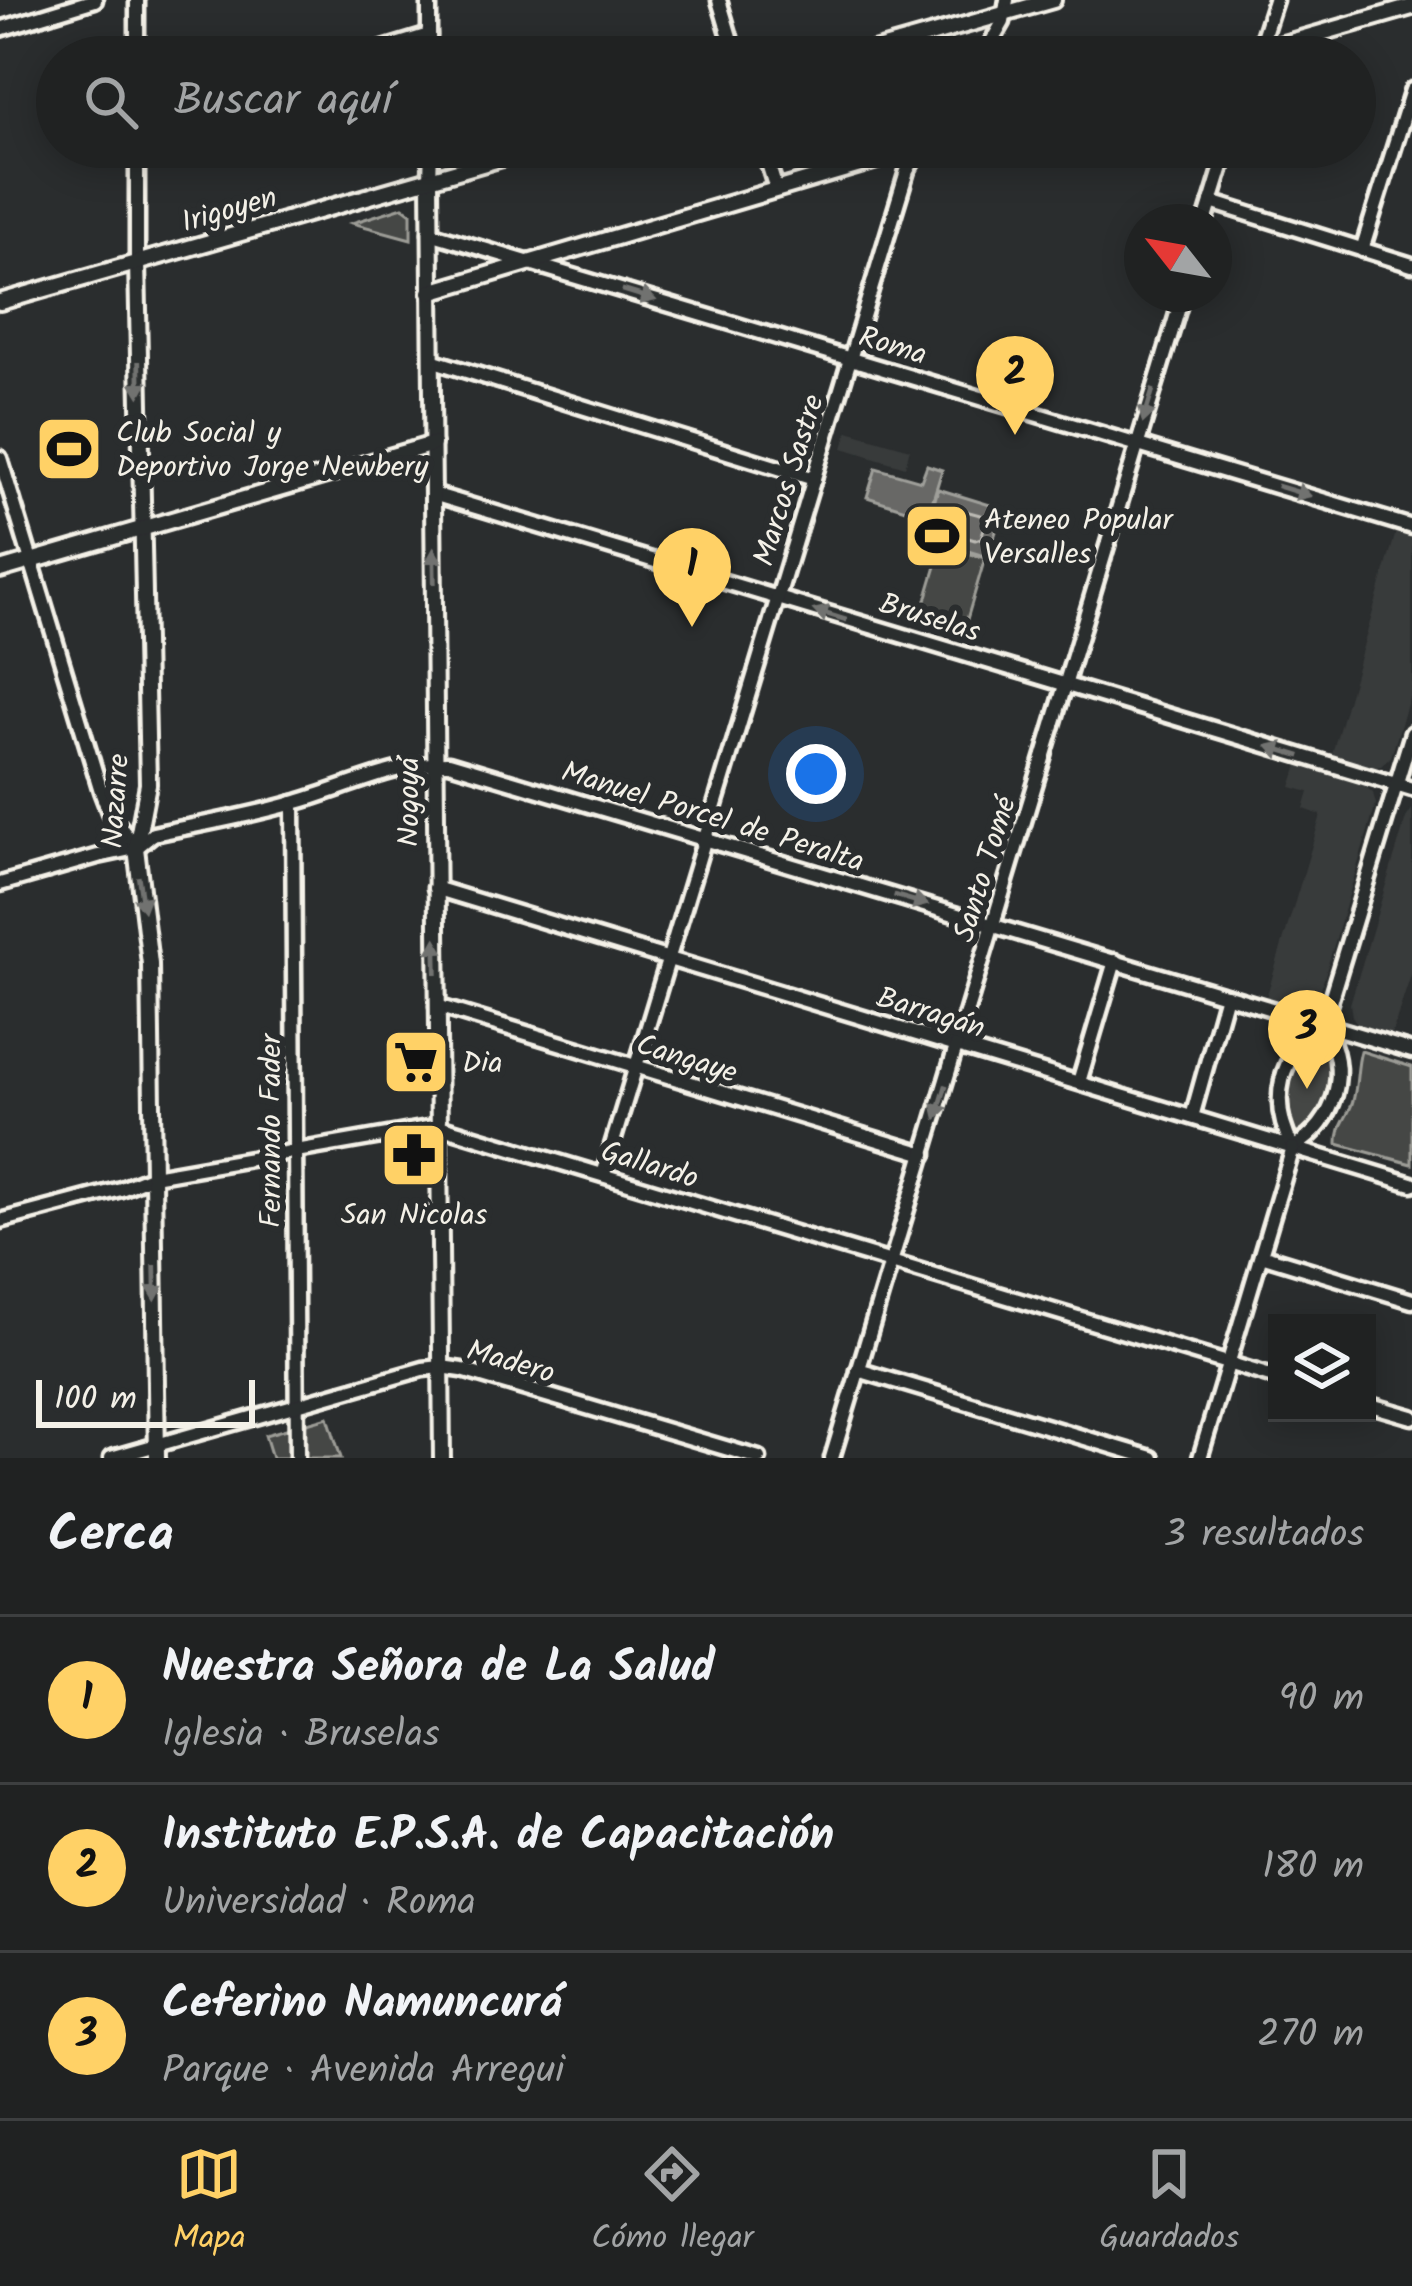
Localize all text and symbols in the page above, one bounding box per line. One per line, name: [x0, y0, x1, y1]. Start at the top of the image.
search box: [36, 36, 1376, 168]
text: Buscar aquí: [174, 66, 392, 138]
icon: search: [78, 69, 144, 135]
street label: Irigoyen: [176, 174, 283, 247]
north arrow: [1124, 204, 1232, 312]
one-way arrow: [621, 287, 658, 305]
street label: Roma: [852, 314, 932, 380]
pin: 2: [976, 336, 1054, 435]
one-way arrow: [129, 361, 149, 399]
one-way arrow: [1138, 388, 1156, 425]
street label: Marcos Sastre: [741, 389, 839, 572]
place label: Club Social y Deportivo Jorge Newbery: [116, 410, 429, 492]
sports icon: Club Social y Deportivo Jorge Newbery: [34, 414, 104, 484]
one-way arrow: [1276, 483, 1313, 501]
place label: Ateneo Popular Versalles: [984, 497, 1175, 579]
sports icon: Ateneo Popular Versalles: [902, 501, 972, 571]
pin: 1: [653, 528, 731, 627]
one-way arrow: [424, 546, 444, 584]
street label: Bruselas: [873, 581, 986, 657]
one-way arrow: [811, 605, 848, 623]
one-way arrow: [1265, 741, 1302, 759]
your location: [786, 744, 846, 804]
street label: Manuel Porcel de Peralta: [555, 749, 870, 887]
street label: Nazarre: [90, 752, 144, 850]
street label: Nogoyá: [386, 754, 434, 847]
street label: Santo Tomé: [941, 789, 1031, 948]
one-way arrow: [132, 875, 151, 913]
one-way arrow: [893, 892, 930, 910]
one-way arrow: [426, 936, 446, 974]
street label: Barragán: [870, 975, 991, 1053]
pin: 3: [1268, 990, 1346, 1089]
street label: Cangaye: [630, 1022, 743, 1098]
supermarket icon: Dia: [381, 1027, 451, 1097]
street label: Fernando Fader: [248, 1032, 296, 1228]
place label: Dia: [462, 1040, 503, 1088]
one-way arrow: [930, 1084, 949, 1120]
pharmacy icon: San Nicolas: [379, 1120, 449, 1190]
street label: Gallardo: [595, 1128, 704, 1203]
place label: San Nicolas: [341, 1192, 488, 1240]
one-way arrow: [145, 1265, 165, 1303]
map controls: [1268, 1314, 1376, 1422]
button: layers: [1268, 1314, 1376, 1422]
street label: Madero: [461, 1327, 560, 1398]
scale bar: [36, 1374, 255, 1427]
text: 100 m: [54, 1374, 137, 1427]
text: Cerca: [48, 1496, 174, 1577]
text: 3 resultados: [1164, 1505, 1364, 1567]
text: Nuestra Señora de La Salud: [162, 1633, 715, 1705]
text: 1: [81, 1669, 93, 1731]
text: 90 m: [1279, 1669, 1364, 1731]
text: Iglesia · Bruselas: [162, 1705, 440, 1767]
text: Instituto E.P.S.A. de Capacitación: [162, 1801, 834, 1873]
text: 2: [76, 1837, 98, 1899]
text: 180 m: [1262, 1837, 1364, 1899]
text: Universidad · Roma: [162, 1873, 476, 1935]
text: Ceferino Namuncurá: [162, 1969, 563, 2041]
text: 3: [76, 2005, 98, 2067]
text: 270 m: [1257, 2005, 1364, 2067]
text: Parque · Avenida Arregui: [162, 2041, 565, 2103]
tab: Mapa: [173, 2141, 246, 2266]
tab: Cómo llegar: [591, 2141, 754, 2266]
tab: Guardados: [1099, 2141, 1239, 2266]

